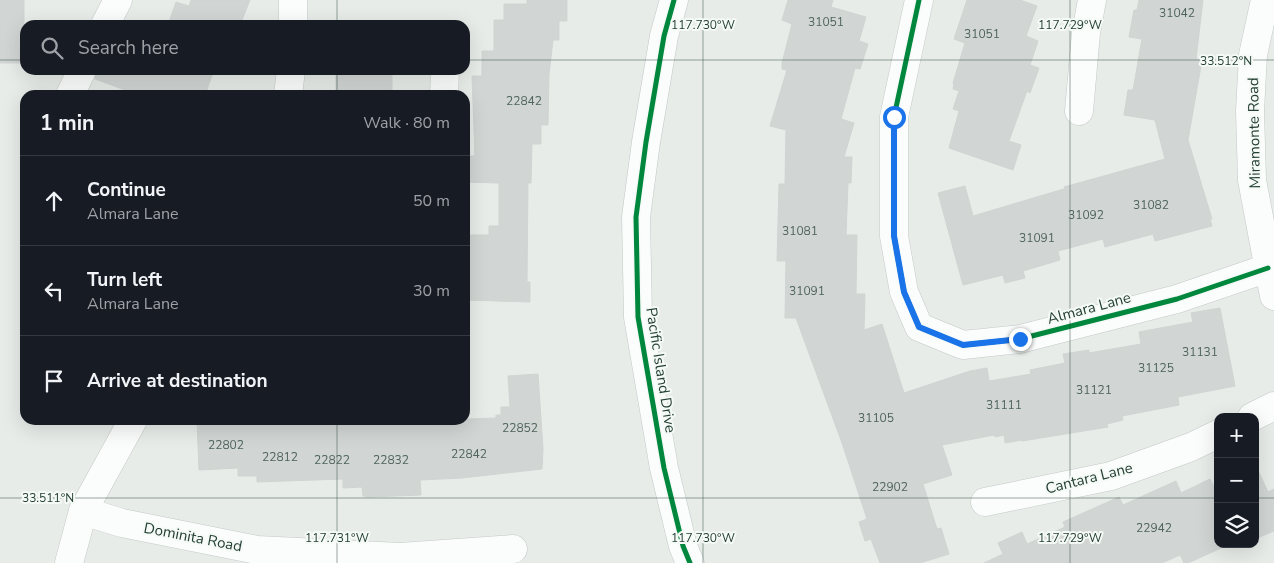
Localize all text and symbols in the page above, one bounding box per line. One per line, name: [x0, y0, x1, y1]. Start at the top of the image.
house number: 31042: [1159, 5, 1195, 21]
house number: 31051: [808, 14, 844, 30]
text: 117.730°W: [671, 17, 735, 33]
text: 117.729°W: [1038, 17, 1102, 33]
search box: [20, 20, 470, 75]
house number: 31051: [964, 26, 1000, 42]
icon: search: [38, 34, 66, 62]
text: Search here: [78, 35, 179, 61]
text: 33.512°N: [1200, 53, 1252, 69]
street label: Miramonte Road: [1243, 77, 1265, 189]
house number: 22842: [506, 93, 542, 109]
route start: [883, 106, 906, 129]
text: 1 min: [40, 109, 94, 137]
text: Walk · 80 m: [363, 112, 450, 134]
text: Continue: [87, 177, 166, 203]
icon: ahead: [40, 187, 68, 215]
text: 50 m: [413, 190, 450, 212]
house number: 31082: [1133, 197, 1169, 213]
text: Almara Lane: [87, 203, 179, 225]
house number: 31092: [1068, 207, 1104, 223]
house number: 31081: [782, 223, 818, 239]
house number: 31091: [1019, 230, 1055, 246]
text: Turn left: [87, 267, 162, 293]
icon: left: [40, 277, 68, 305]
text: 30 m: [413, 280, 450, 302]
house number: 31091: [789, 283, 825, 299]
street label: Almara Lane: [1045, 287, 1133, 329]
text: Almara Lane: [87, 293, 179, 315]
street label: Pacific Island Drive: [641, 306, 681, 434]
route end: [1009, 328, 1032, 351]
house number: 31131: [1182, 344, 1218, 360]
house number: 31125: [1138, 360, 1174, 376]
icon: arrive: [40, 367, 68, 395]
text: Arrive at destination: [87, 368, 268, 394]
house number: 31121: [1076, 382, 1112, 398]
house number: 31111: [986, 397, 1022, 413]
house number: 31105: [858, 410, 894, 426]
map controls: [1214, 413, 1259, 548]
button: +: [1214, 413, 1259, 458]
house number: 22852: [502, 420, 538, 436]
house number: 22802: [208, 437, 244, 453]
house number: 22842: [451, 446, 487, 462]
house number: 22812: [262, 449, 298, 465]
house number: 22822: [314, 452, 350, 468]
house number: 22832: [373, 452, 409, 468]
street label: Cantara Lane: [1043, 458, 1135, 498]
button: −: [1214, 458, 1259, 503]
house number: 22902: [872, 479, 908, 495]
text: 33.511°N: [22, 490, 74, 506]
button: layers: [1214, 503, 1259, 548]
street label: Dominita Road: [142, 518, 244, 556]
house number: 22942: [1136, 520, 1172, 536]
text: 117.731°W: [305, 530, 369, 546]
text: 117.730°W: [671, 530, 735, 546]
text: 117.729°W: [1038, 530, 1102, 546]

